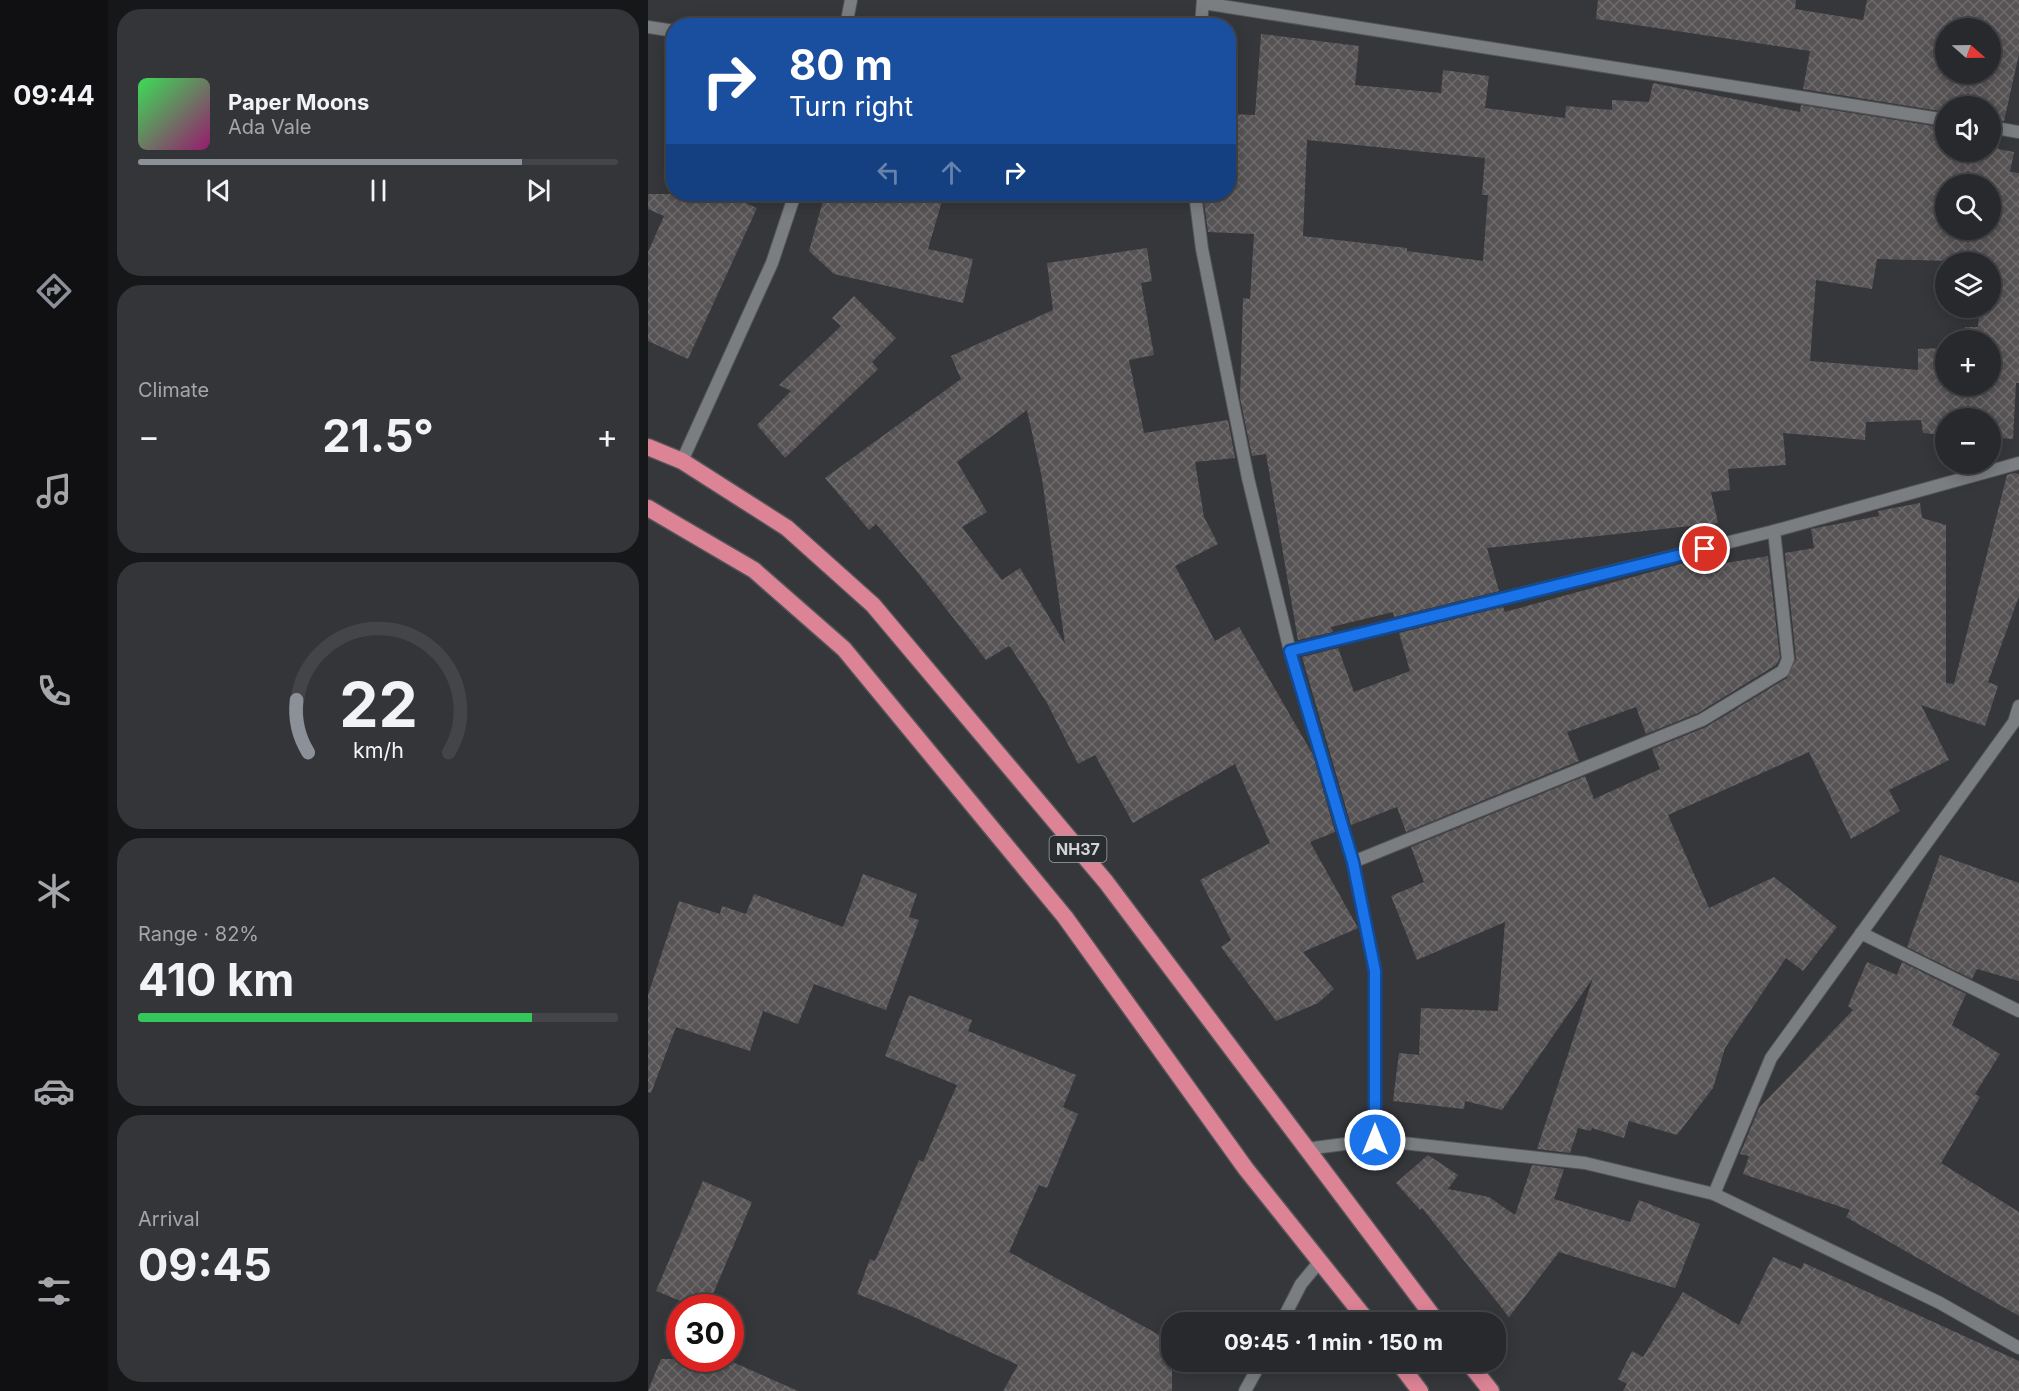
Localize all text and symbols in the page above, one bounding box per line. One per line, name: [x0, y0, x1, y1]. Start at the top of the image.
north arrow: [1935, 18, 2001, 84]
map controls: [1935, 18, 2001, 474]
text: 80 m: [789, 39, 893, 90]
icon: right: [690, 42, 768, 120]
text: 09:44: [13, 79, 95, 112]
text: Paper Moons: [228, 89, 369, 115]
text: Turn right: [789, 90, 913, 123]
button: sound: [1935, 96, 2001, 162]
text: Ada Vale: [228, 115, 311, 139]
icon: left: [872, 156, 905, 189]
icon: ahead: [935, 156, 968, 189]
icon: right: [998, 156, 1031, 189]
icon: previous: [202, 174, 235, 207]
icon: pause: [362, 174, 395, 207]
icon: next: [522, 174, 555, 207]
button: search: [1935, 174, 2001, 240]
button: layers: [1935, 252, 2001, 318]
icon: directions: [33, 270, 75, 312]
button: +: [1935, 330, 2001, 396]
text: Climate: [138, 378, 209, 402]
text: 21.5°: [322, 408, 434, 463]
button: −: [1935, 408, 2001, 474]
text: −: [138, 416, 160, 456]
text: +: [596, 416, 618, 456]
icon: music: [33, 470, 75, 512]
pin: [1679, 523, 1730, 574]
icon: arrive: [1688, 532, 1721, 565]
text: 22: [339, 667, 417, 742]
icon: phone: [33, 670, 75, 712]
text: km/h: [353, 737, 403, 763]
road number: NH37: [1050, 836, 1106, 862]
icon: climate: [33, 870, 75, 912]
text: Range · 82%: [138, 922, 259, 946]
text: 410 km: [138, 952, 294, 1007]
icon: car: [33, 1070, 75, 1112]
position arrow: [1343, 1108, 1407, 1172]
text: Arrival: [138, 1207, 200, 1231]
text: 09:45: [138, 1237, 272, 1292]
icon: filters: [33, 1270, 75, 1312]
speed limit sign: 30: [666, 1294, 744, 1372]
text: 09:45 · 1 min · 150 m: [1224, 1329, 1443, 1355]

